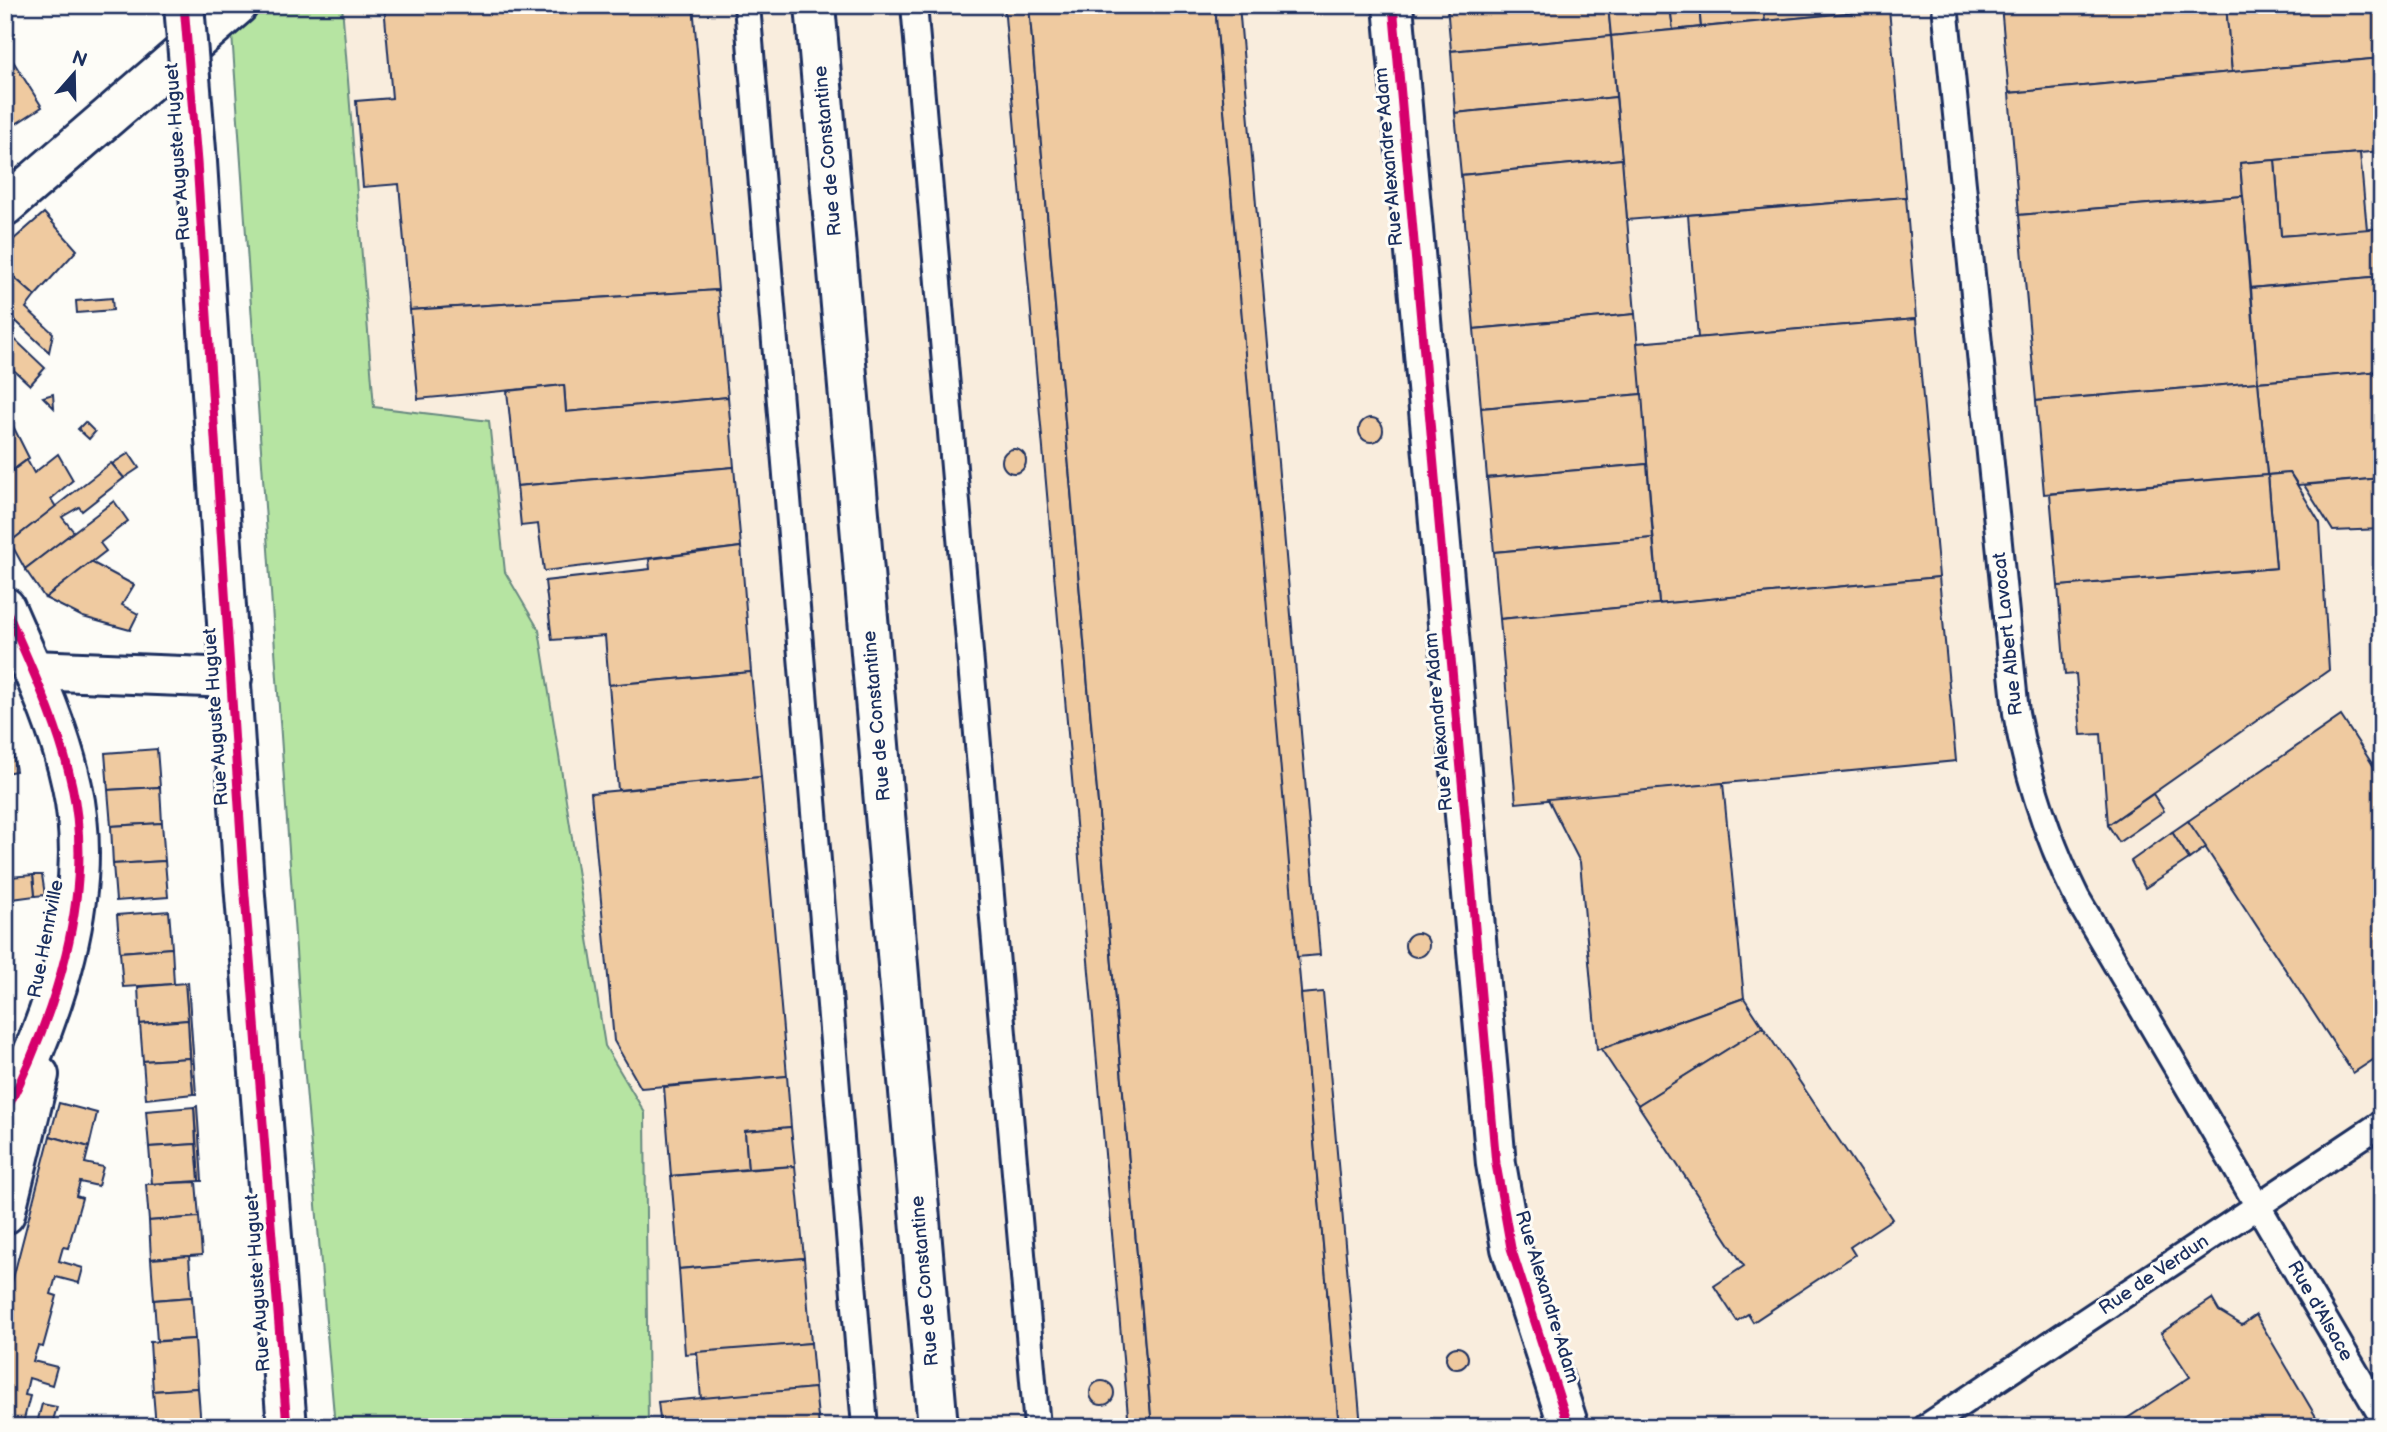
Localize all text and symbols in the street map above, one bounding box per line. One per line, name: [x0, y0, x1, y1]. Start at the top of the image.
north arrow: [38, 38, 108, 108]
text: N: [69, 46, 90, 73]
street label: Rue Auguste Huguet: [160, 62, 196, 242]
street label: Rue de Constantine: [809, 65, 847, 237]
street label: Rue Alexandre Adam: [1370, 67, 1408, 247]
street label: Rue Albert Lavocat: [1988, 551, 2028, 717]
street label: Rue Auguste Huguet: [198, 627, 234, 807]
street label: Rue de Constantine: [858, 630, 896, 802]
street label: Rue Alexandre Adam: [1420, 632, 1458, 812]
street label: Rue Henriville: [23, 878, 69, 1000]
street label: Rue Auguste Huguet: [240, 1193, 276, 1373]
street label: Rue de Constantine: [906, 1195, 944, 1367]
street label: Rue Alexandre Adam: [1510, 1208, 1584, 1386]
street label: Rue de Verdun: [2095, 1230, 2213, 1320]
street label: Rue d'Alsace: [2282, 1257, 2358, 1365]

